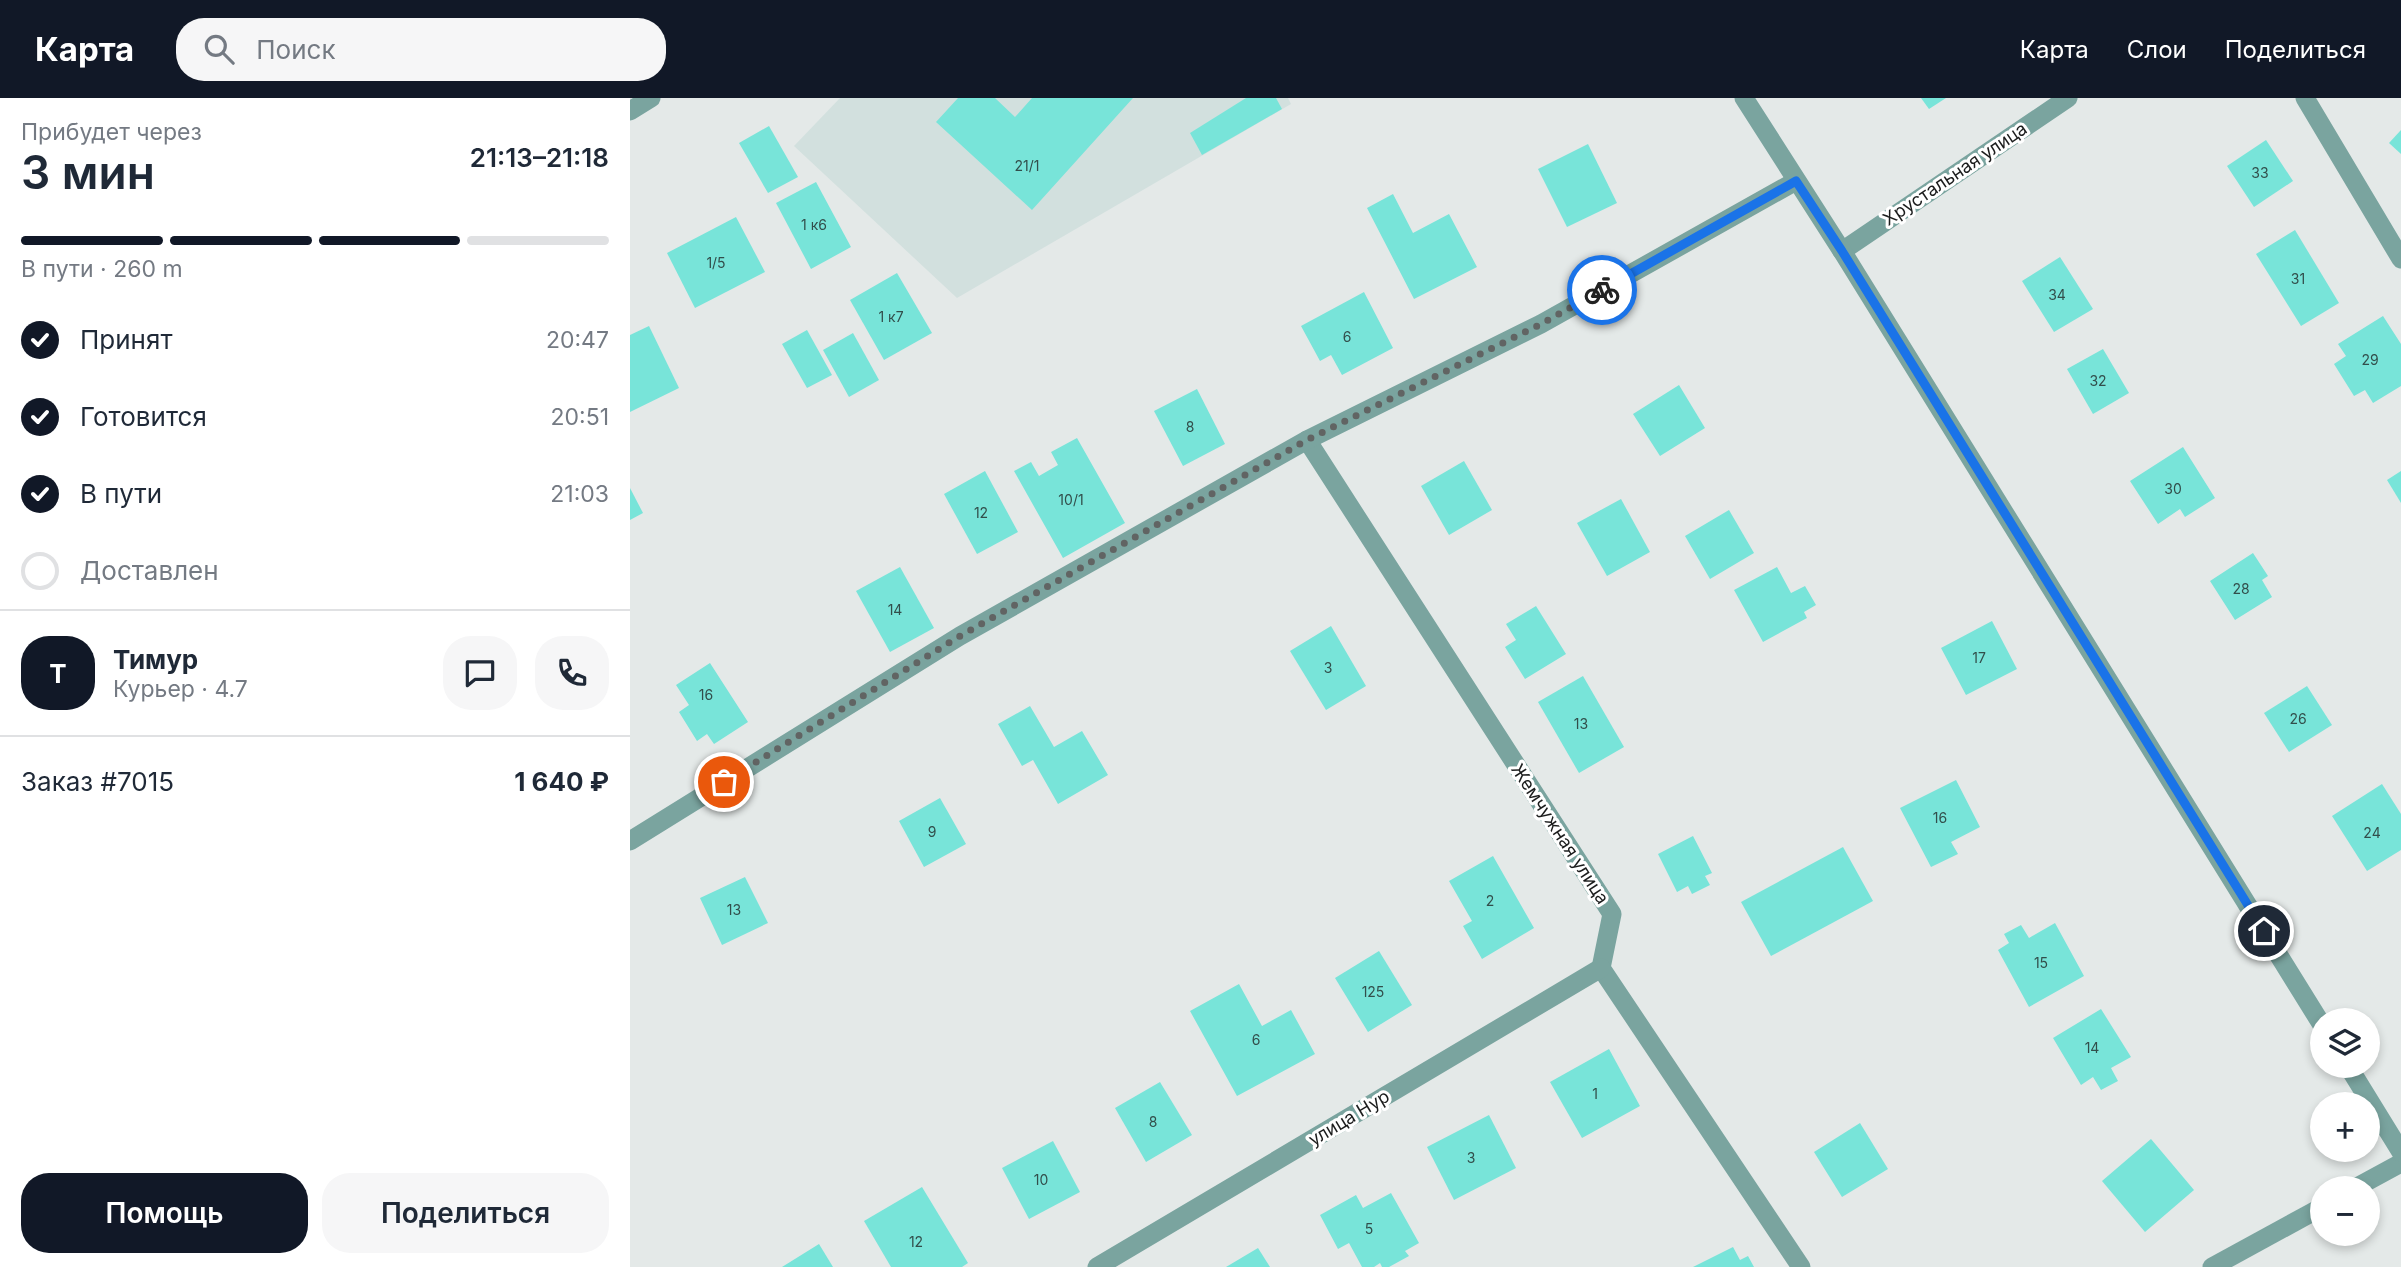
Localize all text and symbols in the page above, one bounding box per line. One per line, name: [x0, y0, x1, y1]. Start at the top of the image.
search box: [176, 18, 666, 81]
text: Карта: [35, 29, 134, 69]
icon: search: [200, 30, 238, 68]
text: Поиск: [256, 34, 335, 65]
text: Карта: [2020, 35, 2089, 64]
text: Слои: [2127, 35, 2187, 64]
text: Поделиться: [2225, 35, 2366, 64]
text: Прибудет через: [21, 118, 202, 146]
street label: Хрустальная улица: [1879, 118, 2031, 229]
text: 21:13–21:18: [470, 142, 609, 173]
text: 3 мин: [21, 144, 155, 200]
house number: 21/1: [1015, 157, 1039, 174]
house number: 33: [2251, 164, 2269, 181]
house number: 1 к6: [801, 216, 827, 233]
house number: 1/5: [706, 254, 726, 271]
text: В пути · 260 m: [21, 255, 183, 283]
courier: [1567, 255, 1637, 325]
house number: 31: [2291, 270, 2305, 287]
icon: bike: [1583, 271, 1621, 309]
house number: 34: [2048, 286, 2066, 303]
house number: 1 к7: [878, 308, 904, 325]
icon: check: [21, 321, 59, 359]
text: Принят: [80, 324, 173, 355]
text: 20:47: [546, 326, 609, 354]
house number: 6: [1343, 328, 1351, 345]
house number: 29: [2361, 351, 2379, 368]
house number: 32: [2089, 372, 2107, 389]
icon: check: [21, 398, 59, 436]
text: Готовится: [80, 401, 207, 432]
text: 20:51: [551, 403, 609, 431]
house number: 8: [1186, 418, 1194, 435]
icon: check: [21, 475, 59, 513]
text: В пути: [80, 478, 162, 509]
text: 21:03: [550, 480, 609, 508]
house number: 30: [2164, 480, 2182, 497]
house number: 10/1: [1058, 491, 1084, 508]
house number: 12: [974, 504, 988, 521]
text: Доставлен: [80, 555, 219, 586]
house number: 28: [2232, 580, 2250, 597]
house number: 14: [888, 601, 902, 618]
button: chat: [443, 636, 517, 710]
button: phone: [535, 636, 609, 710]
text: Тимур: [113, 644, 198, 675]
house number: 17: [1972, 649, 1986, 666]
text: Т: [49, 658, 67, 689]
house number: 3: [1324, 659, 1332, 676]
text: Курьер · 4.7: [113, 675, 248, 703]
house number: 16: [699, 686, 713, 703]
house number: 26: [2289, 710, 2307, 727]
house number: 13: [1574, 715, 1588, 732]
pin: [694, 752, 754, 812]
street label: Жемчужная улица: [1507, 760, 1614, 908]
icon: bag: [705, 763, 743, 801]
text: Заказ #7015: [21, 766, 174, 797]
text: 1 640 ₽: [514, 766, 609, 797]
house number: 16: [1933, 809, 1947, 826]
house number: 9: [928, 823, 936, 840]
house number: 24: [2363, 824, 2381, 841]
house number: 2: [1486, 892, 1494, 909]
house number: 13: [727, 901, 741, 918]
pin: [2234, 901, 2294, 961]
icon: home: [2245, 912, 2283, 950]
house number: 15: [2034, 954, 2048, 971]
house number: 125: [1362, 983, 1384, 1000]
map controls: [2310, 1008, 2380, 1246]
button: layers: [2310, 1008, 2380, 1078]
house number: 6: [1252, 1031, 1260, 1048]
house number: 14: [2085, 1039, 2099, 1056]
street label: улица Нур: [1304, 1085, 1393, 1150]
house number: 1: [1592, 1085, 1598, 1102]
button: +: [2310, 1092, 2380, 1162]
house number: 8: [1149, 1113, 1157, 1130]
house number: 3: [1467, 1149, 1475, 1166]
house number: 10: [1034, 1171, 1048, 1188]
button: Помощь: [21, 1173, 308, 1253]
button: Поделиться: [322, 1173, 609, 1253]
button: −: [2310, 1176, 2380, 1246]
house number: 5: [1365, 1220, 1373, 1237]
house number: 12: [909, 1233, 923, 1250]

